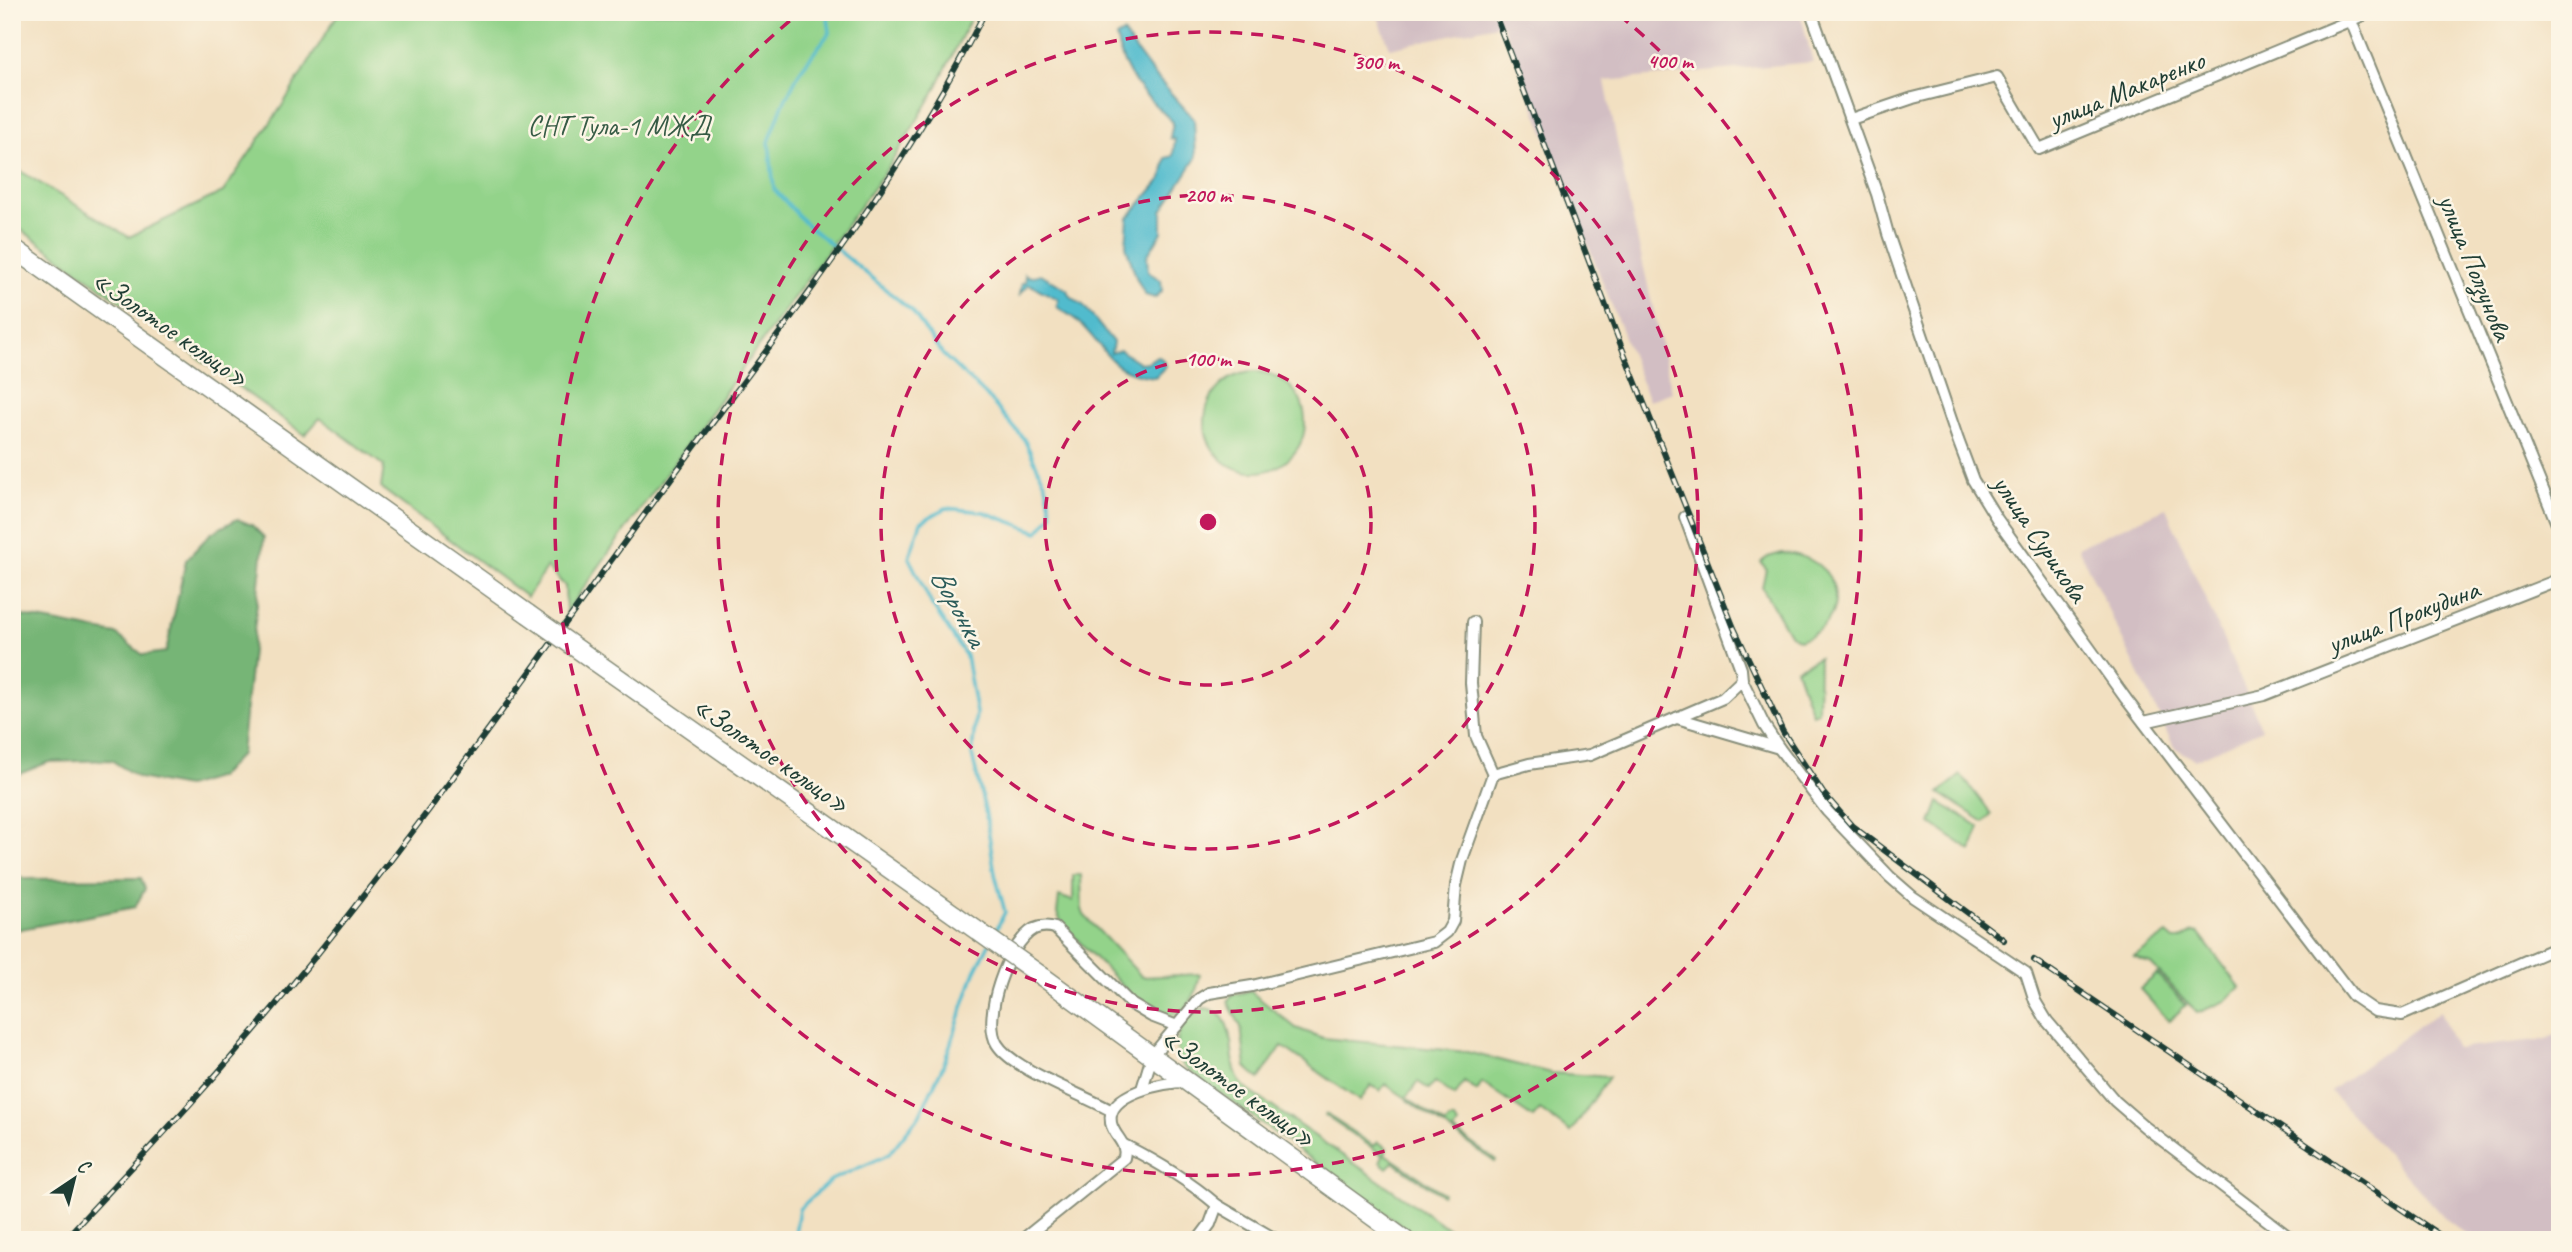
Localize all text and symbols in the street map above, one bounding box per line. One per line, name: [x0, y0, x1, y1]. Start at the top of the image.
street label: улица Макаренко: [2041, 41, 2211, 137]
text: 400 m: [1647, 48, 1695, 74]
text: 300 m: [1353, 49, 1401, 75]
park label: СНТ Тула-1 МЖД: [528, 108, 712, 143]
text: 200 m: [1185, 182, 1233, 208]
street label: улица Ползунова: [2429, 187, 2521, 348]
street label: «Золотое кольцо»: [86, 262, 256, 395]
text: 100 m: [1185, 346, 1233, 372]
street label: улица Сурикова: [1984, 466, 2097, 610]
centre of rings: [1196, 510, 1220, 534]
water label: Воронка: [922, 561, 998, 656]
street label: улица Прокудина: [2321, 571, 2486, 662]
street label: «Золотое кольцо»: [687, 688, 857, 821]
street label: «Золотое кольцо»: [1154, 1019, 1323, 1155]
north arrow: [38, 1144, 108, 1214]
text: С: [72, 1153, 96, 1180]

